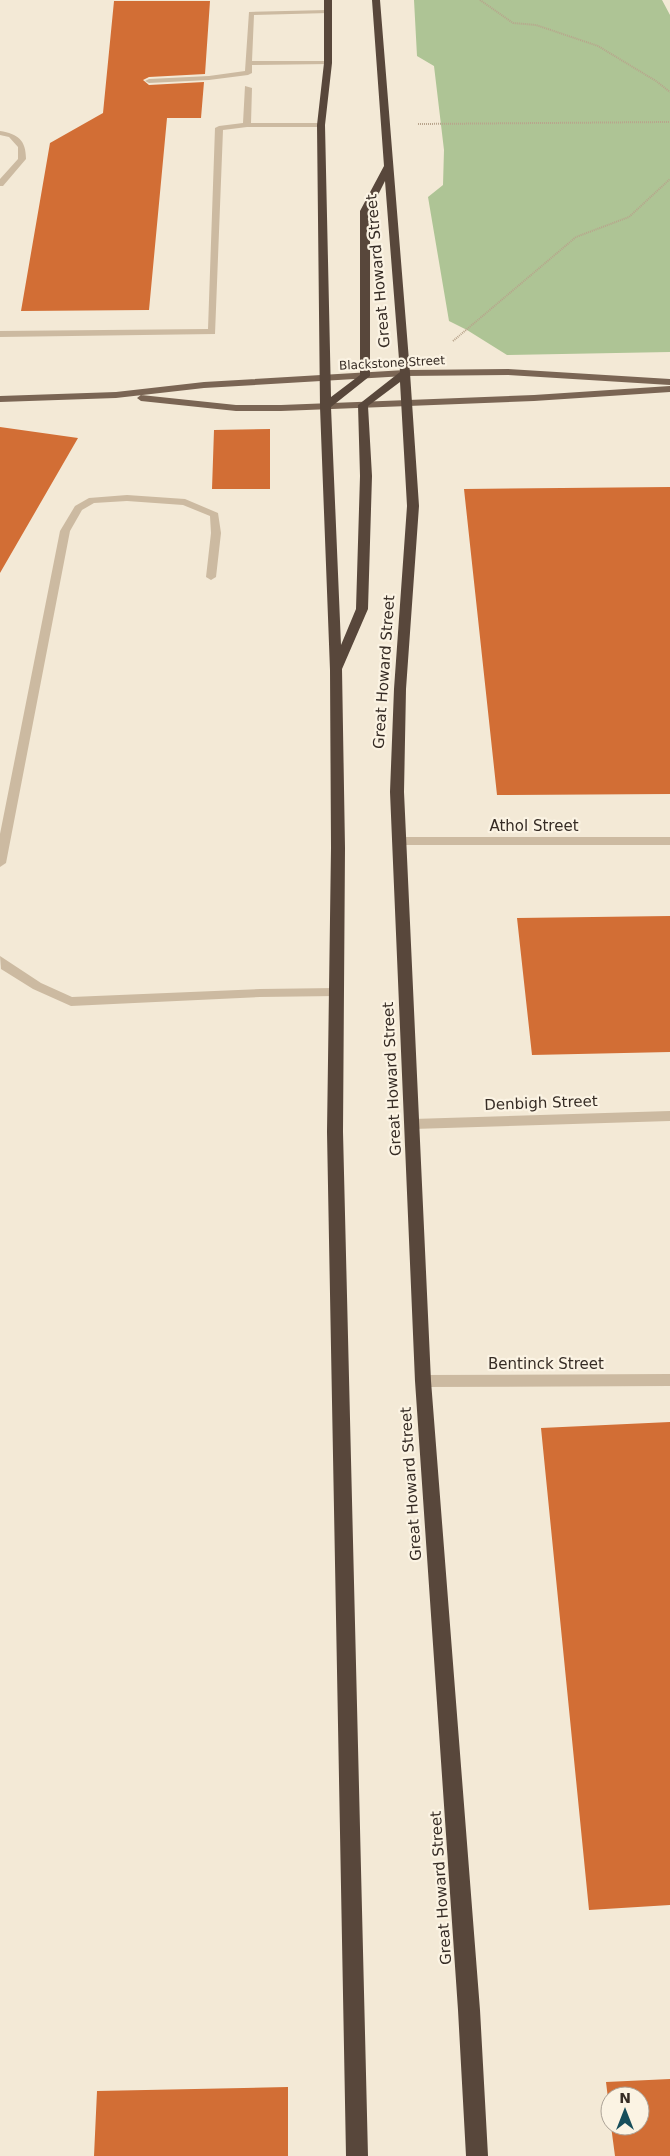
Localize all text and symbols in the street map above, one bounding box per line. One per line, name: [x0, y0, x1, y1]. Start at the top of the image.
street label: Great Howard Street: [362, 193, 394, 349]
street label: Blackstone Street: [339, 353, 446, 373]
street label: Great Howard Street: [370, 594, 398, 750]
street label: Athol Street: [489, 817, 579, 835]
street label: Great Howard Street: [379, 1001, 405, 1156]
street label: Denbigh Street: [484, 1092, 598, 1114]
street label: Bentinck Street: [488, 1355, 604, 1373]
street label: Great Howard Street: [397, 1406, 425, 1562]
street label: Great Howard Street: [427, 1810, 455, 1966]
north arrow: [600, 2086, 650, 2136]
text: N: [619, 2090, 631, 2106]

